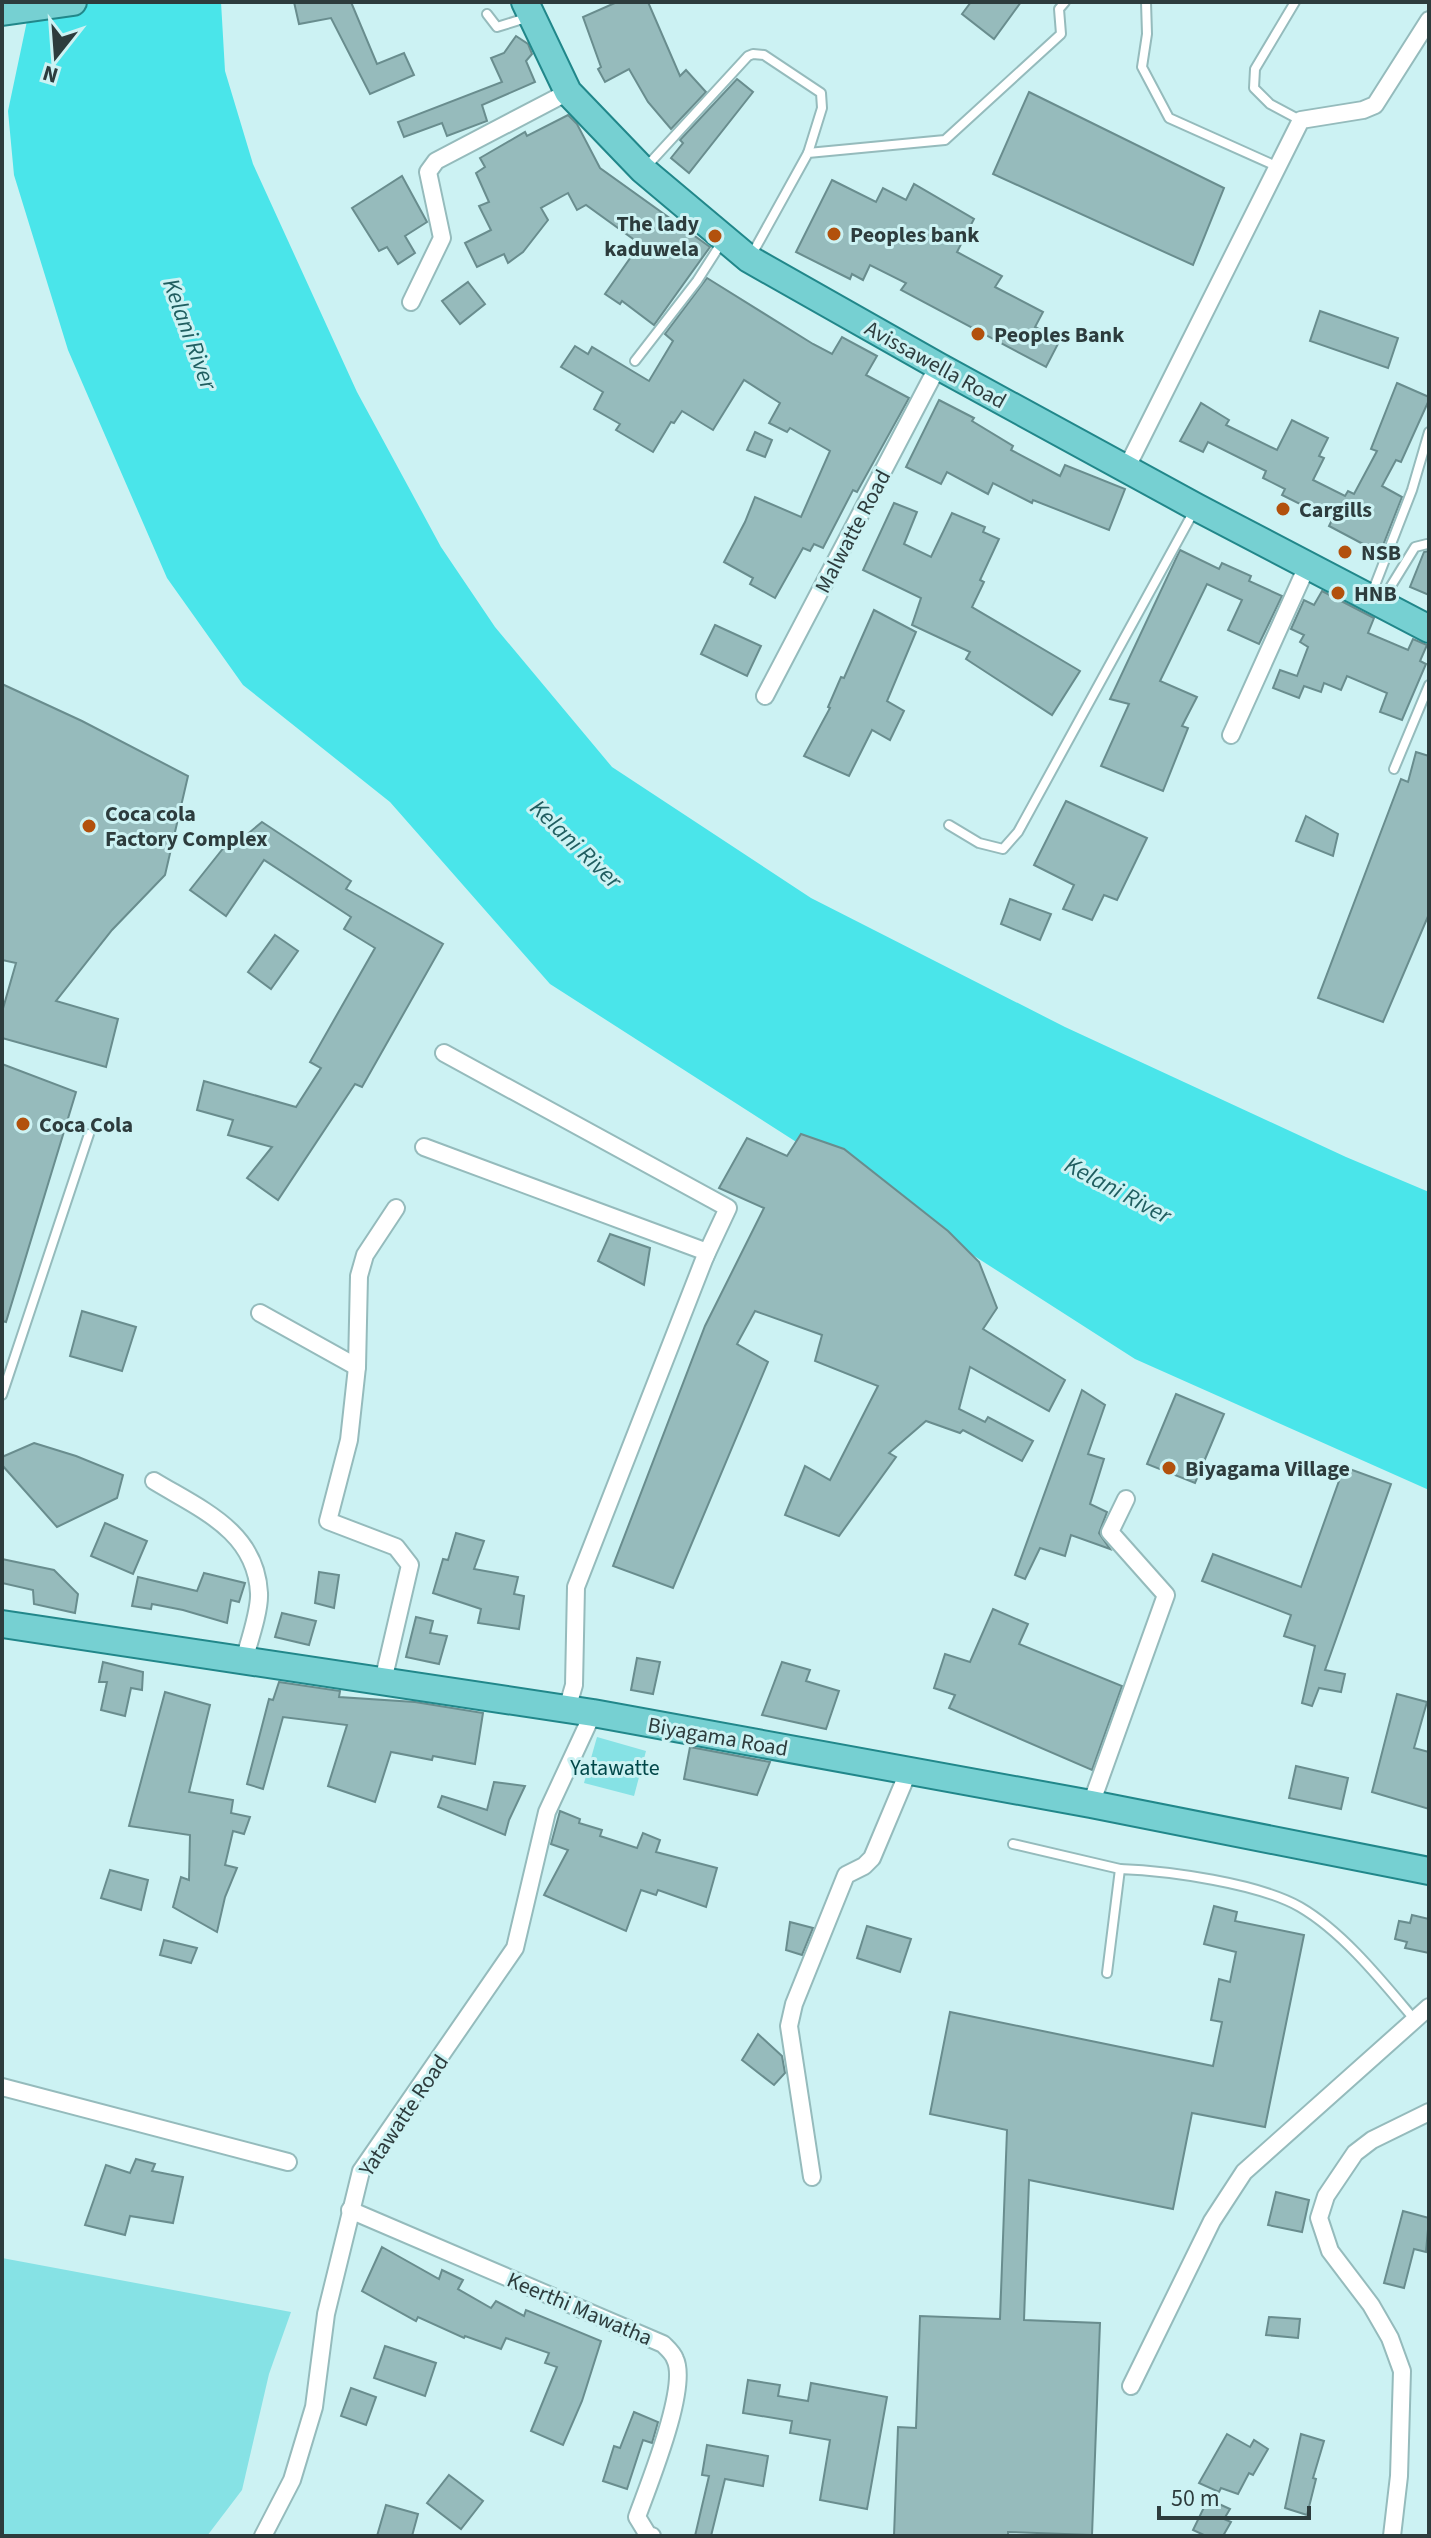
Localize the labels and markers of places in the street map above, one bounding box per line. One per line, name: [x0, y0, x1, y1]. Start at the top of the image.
place label: The lady kaduwela: [604, 208, 700, 265]
place label: Peoples bank: [850, 219, 979, 251]
marker: Peoples bank: [825, 225, 843, 243]
marker: The lady kaduwela: [706, 227, 724, 245]
place label: Peoples Bank: [994, 319, 1124, 351]
marker: Peoples Bank: [969, 325, 987, 343]
place label: Cargills: [1299, 494, 1372, 526]
marker: Cargills: [1274, 500, 1292, 518]
place label: NSB: [1361, 537, 1401, 569]
marker: NSB: [1336, 543, 1354, 561]
place label: HNB: [1354, 578, 1397, 610]
marker: HNB: [1329, 584, 1347, 602]
place label: Coca cola Factory Complex: [105, 798, 267, 855]
marker: Coca cola Factory Complex: [80, 817, 98, 835]
place label: Coca Cola: [39, 1109, 133, 1141]
marker: Coca Cola: [14, 1115, 32, 1133]
place label: Biyagama Village: [1185, 1453, 1350, 1485]
marker: Biyagama Village: [1160, 1459, 1178, 1477]

